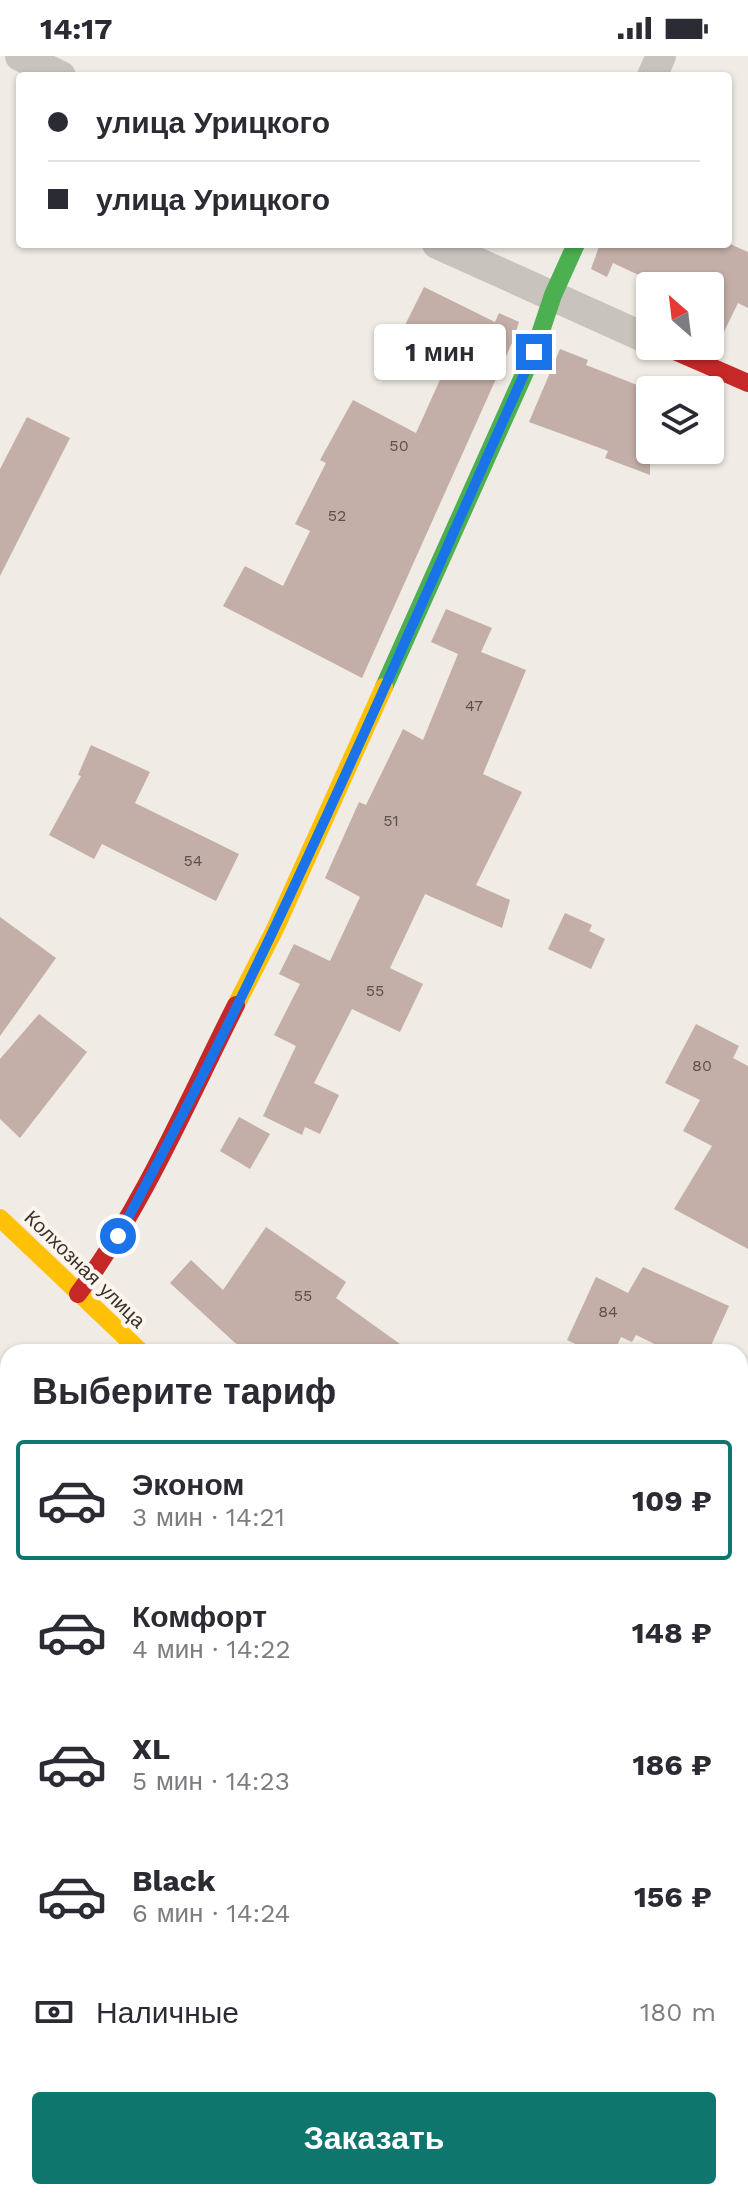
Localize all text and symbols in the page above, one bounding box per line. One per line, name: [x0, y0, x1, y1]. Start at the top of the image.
text: 14:17: [40, 11, 113, 46]
text: улица Урицкого: [96, 105, 330, 140]
text: улица Урицкого: [96, 182, 330, 217]
north arrow: [636, 272, 724, 360]
map controls: [636, 272, 724, 464]
callout: 1 мин: [374, 324, 506, 380]
route end: [516, 334, 552, 370]
text: 1 мин: [405, 337, 475, 367]
button: layers: [636, 376, 724, 464]
house number: 50: [389, 436, 409, 455]
house number: 52: [328, 506, 346, 525]
house number: 47: [465, 696, 483, 715]
house number: 51: [383, 811, 399, 830]
house number: 54: [183, 851, 203, 870]
house number: 55: [366, 981, 384, 1000]
house number: 80: [692, 1056, 712, 1075]
street label: Колхозная улица: [20, 1205, 151, 1333]
route start: [100, 1218, 136, 1254]
house number: 55: [294, 1286, 312, 1305]
house number: 84: [598, 1302, 618, 1321]
text: Выберите тариф: [32, 1371, 336, 1413]
icon: car: [36, 1464, 108, 1536]
text: Эконом: [132, 1467, 245, 1502]
text: 109 ₽: [632, 1483, 712, 1518]
text: 3 мин · 14:21: [132, 1502, 285, 1532]
icon: car: [36, 1596, 108, 1668]
text: Комфорт: [132, 1599, 267, 1634]
text: 148 ₽: [632, 1615, 712, 1650]
text: 4 мин · 14:22: [132, 1634, 291, 1664]
icon: car: [36, 1728, 108, 1800]
text: XL: [132, 1731, 170, 1766]
text: 186 ₽: [633, 1747, 712, 1782]
text: 5 мин · 14:23: [132, 1766, 290, 1796]
icon: car: [36, 1860, 108, 1932]
text: Black: [132, 1863, 216, 1898]
text: 156 ₽: [634, 1879, 712, 1914]
text: 6 мин · 14:24: [132, 1898, 291, 1928]
icon: cash: [32, 1990, 76, 2034]
text: Наличные: [96, 1995, 239, 2030]
text: 180 m: [640, 1997, 716, 2027]
button: Заказать: [32, 2092, 716, 2184]

